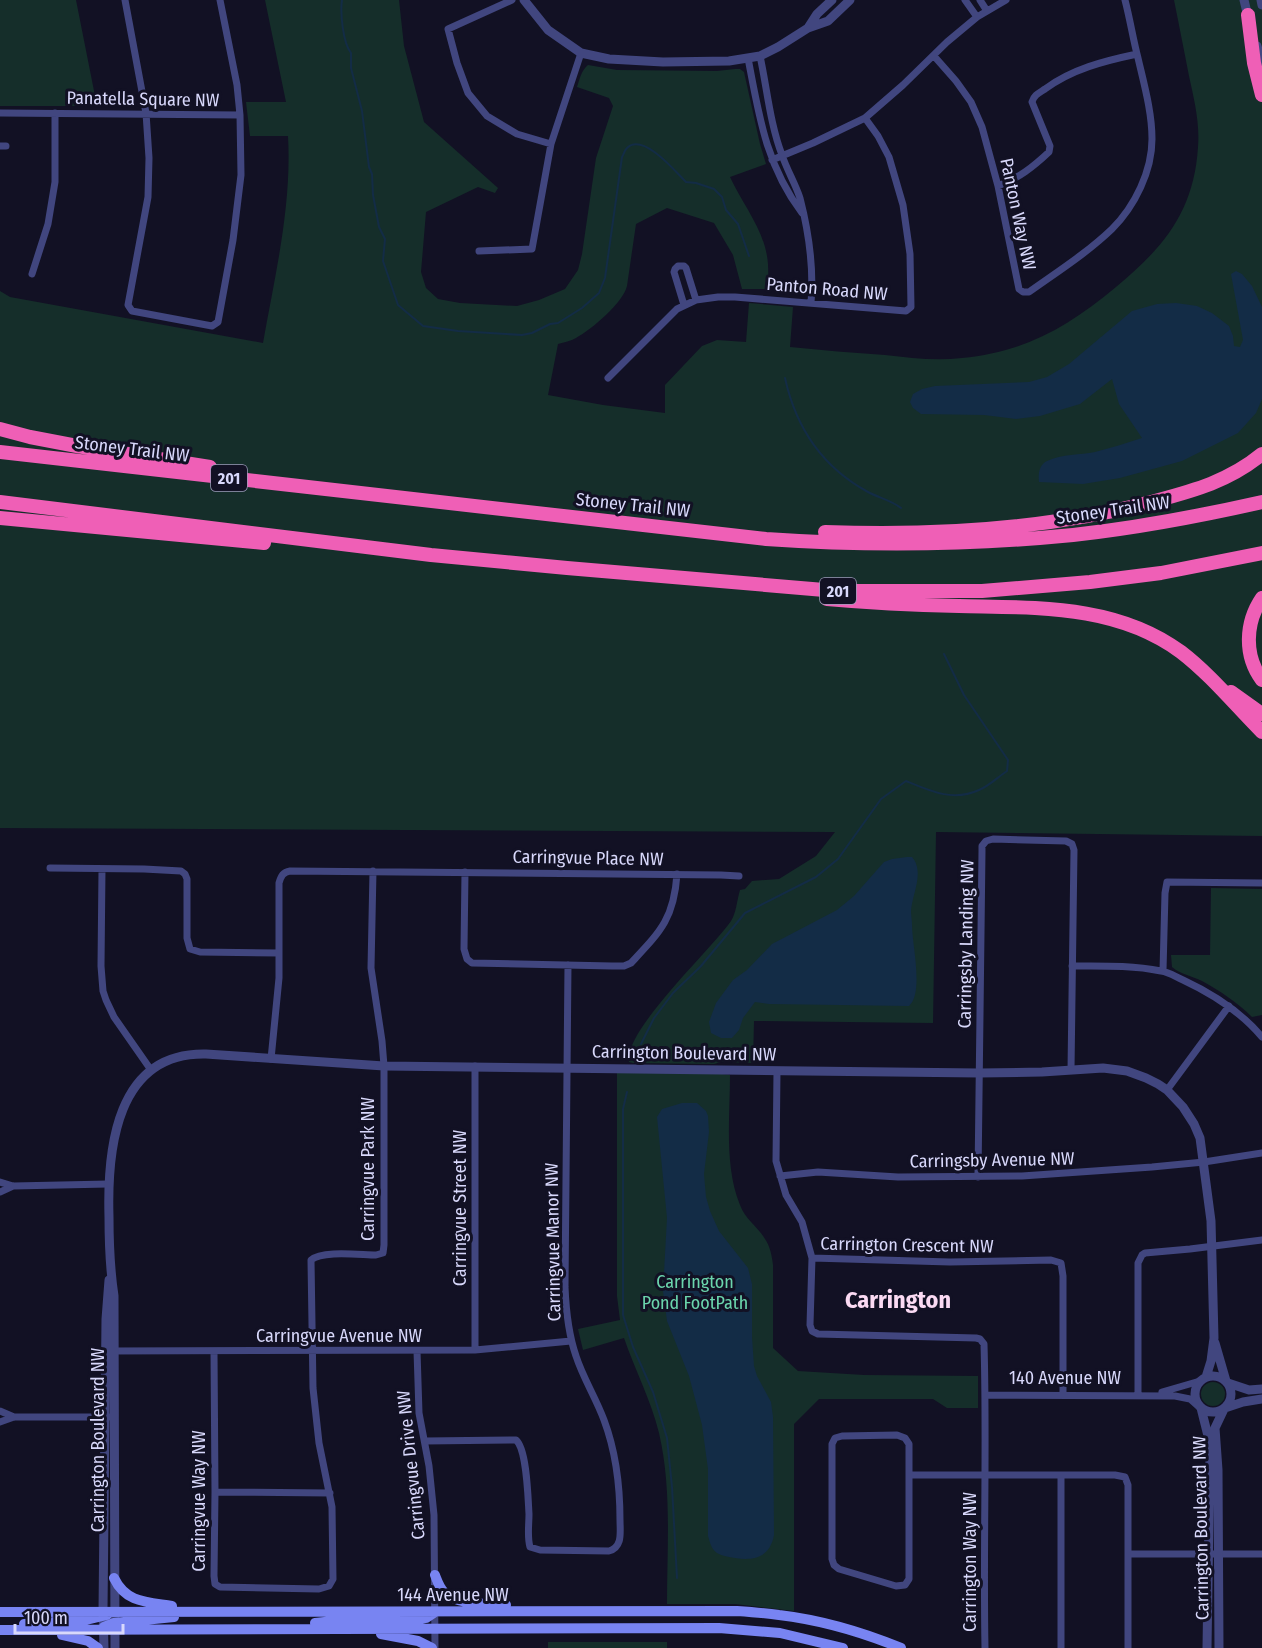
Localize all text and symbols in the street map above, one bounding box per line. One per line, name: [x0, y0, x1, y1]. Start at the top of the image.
street label: Panatella Square NW: [66, 87, 220, 111]
street label: Panton Way NW: [995, 156, 1041, 272]
street label: Panton Road NW: [765, 273, 889, 305]
street label: Stoney Trail NW: [74, 431, 191, 467]
road number: 201: [211, 465, 247, 491]
street label: Stoney Trail NW: [575, 488, 692, 522]
street label: Stoney Trail NW: [1055, 491, 1172, 529]
road number: 201: [820, 578, 856, 604]
street label: Carringvue Place NW: [512, 846, 664, 870]
street label: Carringsby Landing NW: [954, 859, 978, 1029]
street label: Carrington Boulevard NW: [592, 1040, 777, 1066]
street label: Carringvue Park NW: [357, 1096, 379, 1241]
street label: Carringvue Street NW: [449, 1129, 471, 1286]
street label: Carringsby Avenue NW: [909, 1148, 1075, 1172]
street label: Carringvue Manor NW: [541, 1162, 565, 1322]
street label: Carrington Crescent NW: [820, 1232, 994, 1258]
park label: Carrington Pond FootPath: [642, 1271, 748, 1314]
district label: Carrington: [845, 1286, 951, 1314]
street label: Carringvue Avenue NW: [256, 1325, 423, 1347]
street label: Carrington Boulevard NW: [87, 1347, 109, 1532]
street label: 140 Avenue NW: [1009, 1367, 1122, 1389]
street label: Carringvue Drive NW: [392, 1389, 430, 1541]
street label: Carringvue Way NW: [188, 1430, 210, 1572]
street label: Carrington Boulevard NW: [1188, 1435, 1214, 1620]
street label: Carrington Way NW: [959, 1492, 981, 1632]
street label: 144 Avenue NW: [397, 1584, 509, 1606]
scale bar: [15, 1597, 123, 1635]
text: 100 m: [24, 1607, 68, 1629]

